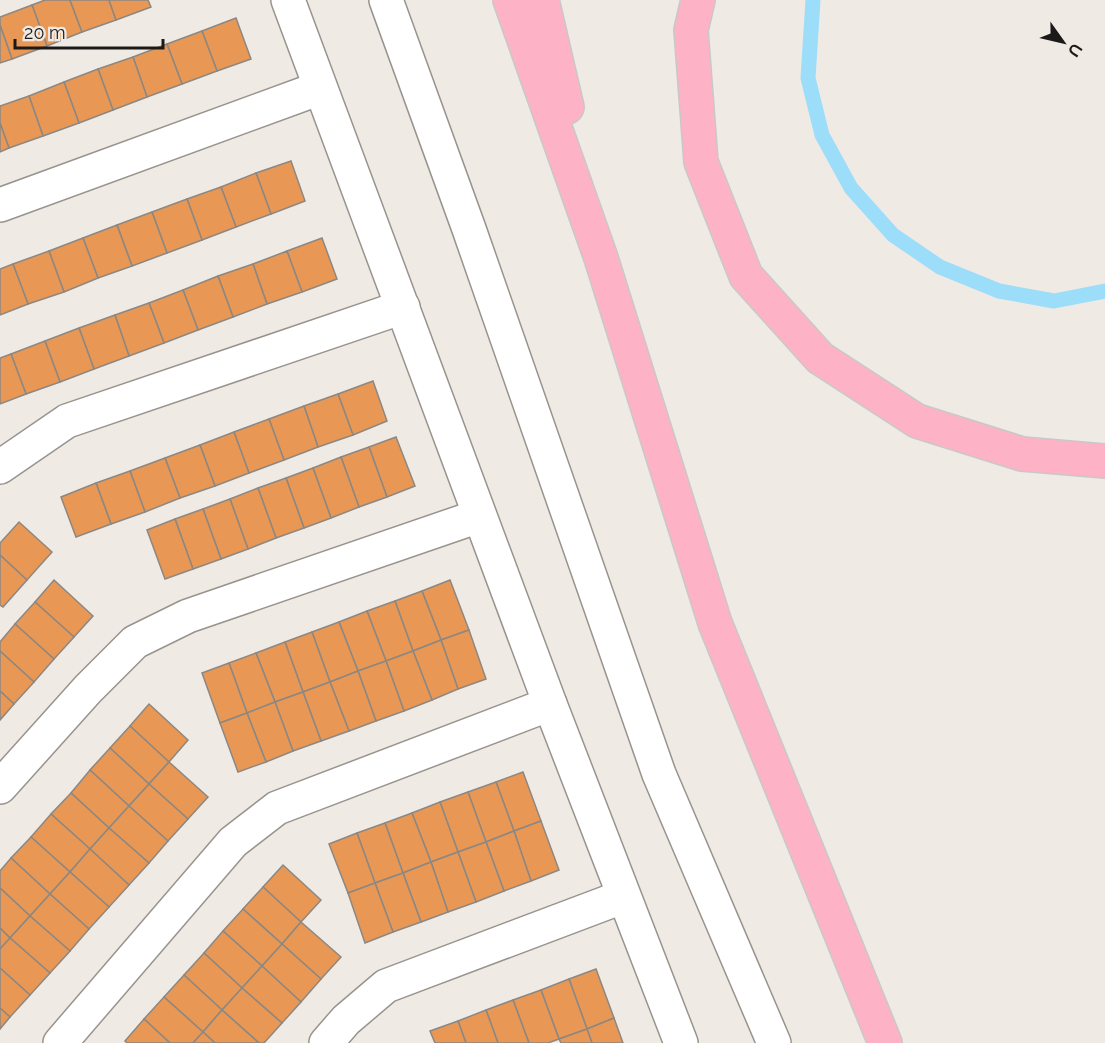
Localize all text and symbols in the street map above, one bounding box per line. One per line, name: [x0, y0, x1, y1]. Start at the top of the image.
scale bar: [15, 12, 164, 50]
north arrow: [1033, 12, 1093, 72]
text: 20 m: [24, 22, 66, 43]
text: U: [1064, 40, 1086, 60]

